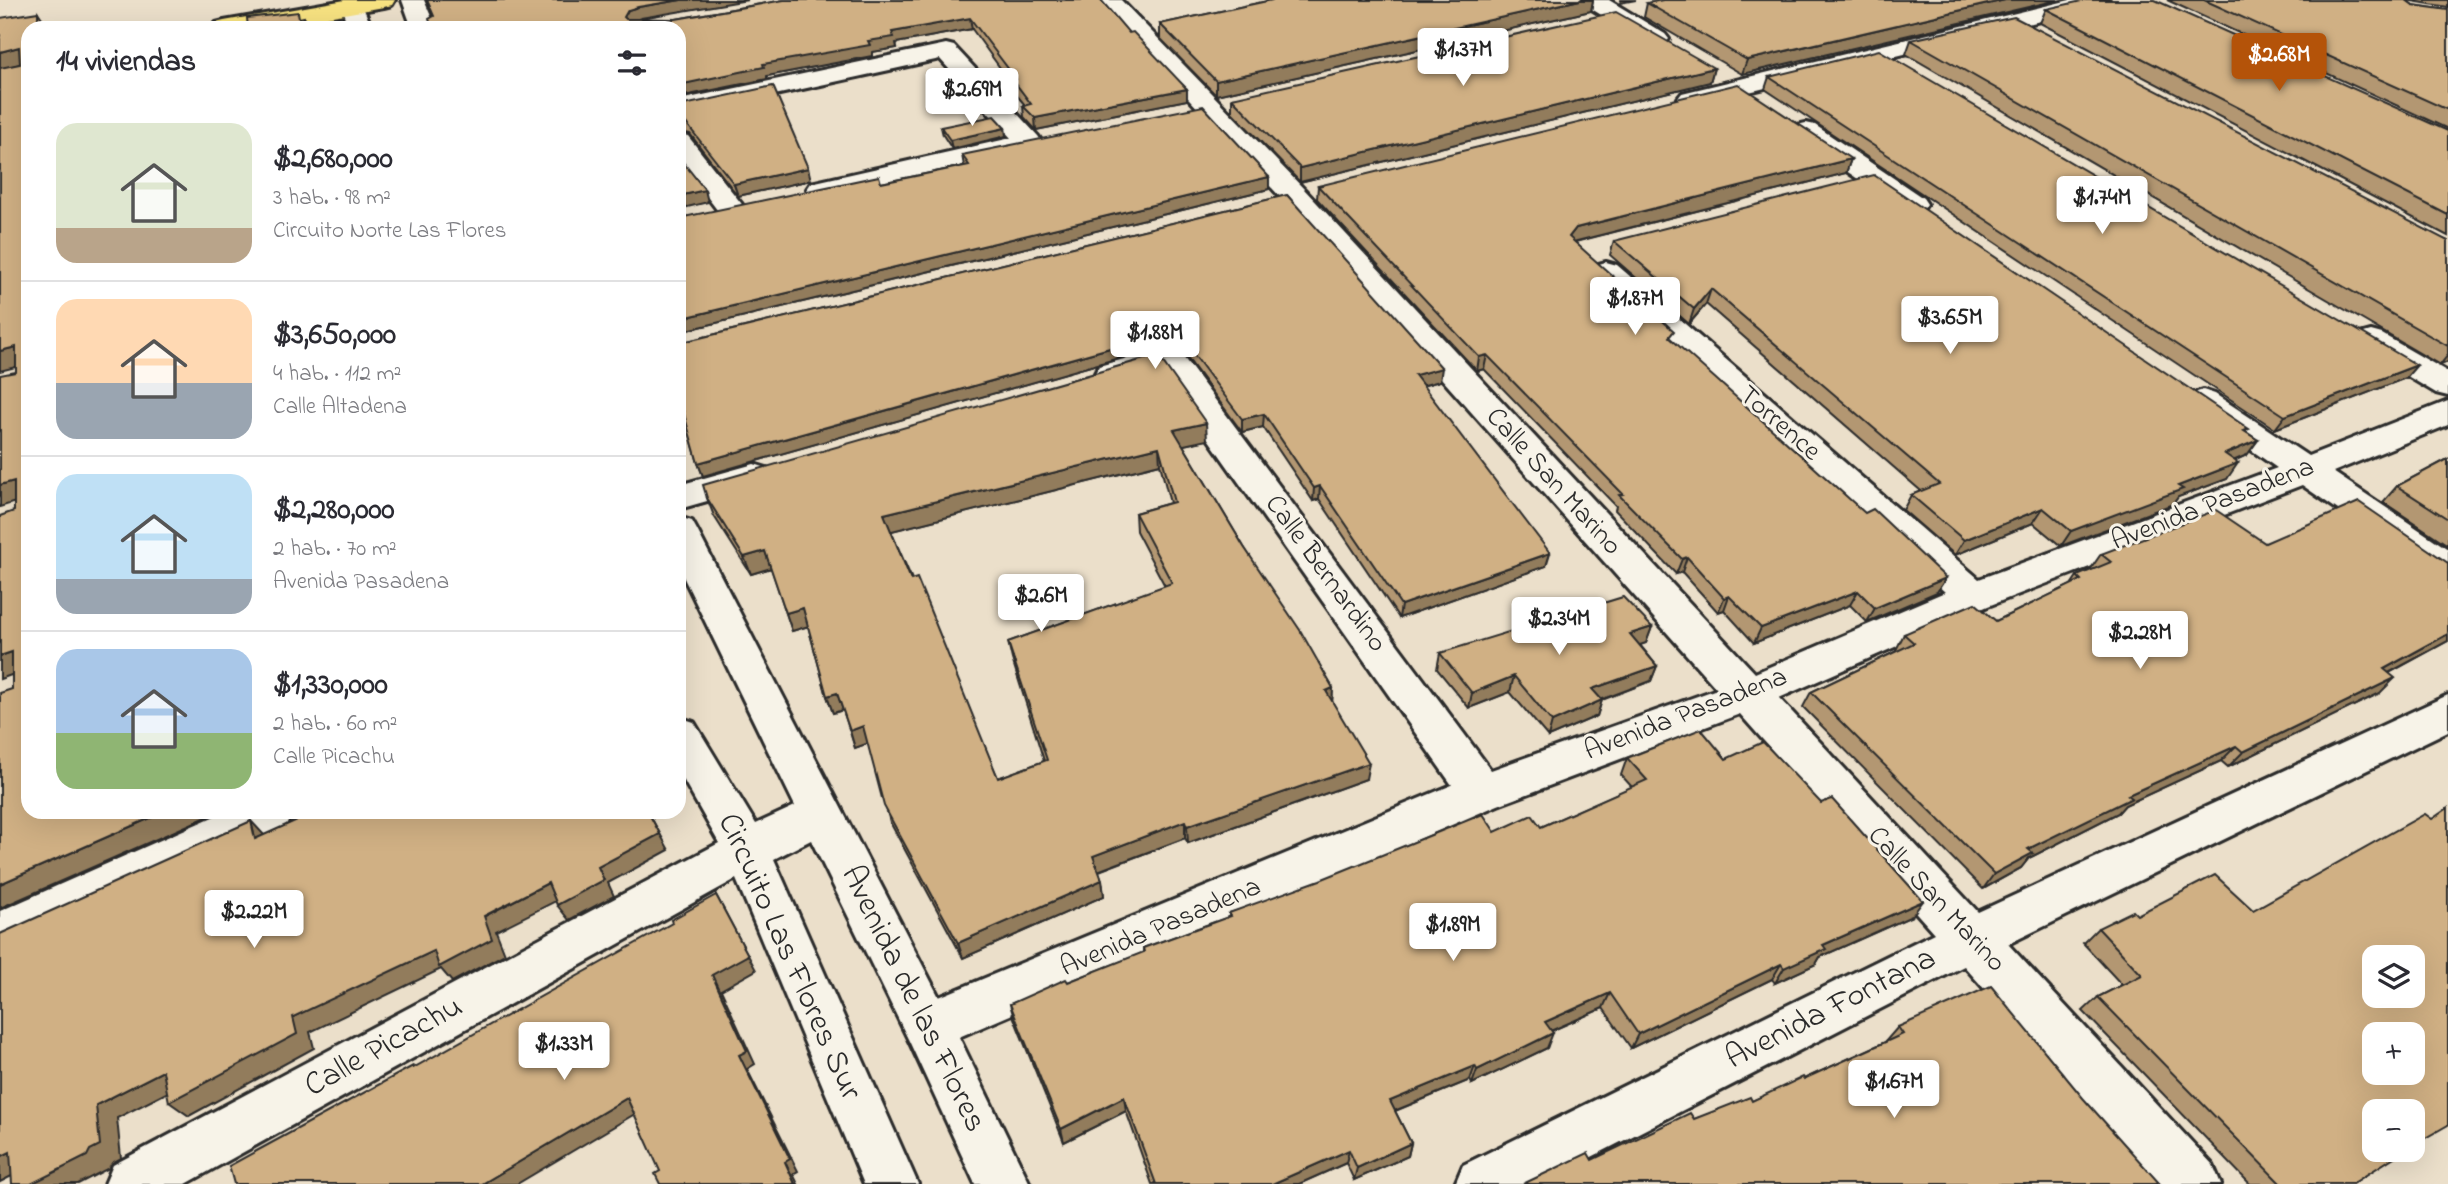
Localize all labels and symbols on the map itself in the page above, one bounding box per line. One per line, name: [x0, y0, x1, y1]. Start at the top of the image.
pin: $1.37M: [1406, 28, 1520, 88]
pin: $2.68M: [2222, 34, 2336, 93]
pin: $2.69M: [915, 68, 1029, 128]
pin: $1.74M: [2045, 176, 2159, 236]
pin: $1.87M: [1578, 278, 1692, 337]
pin: $3.65M: [1893, 296, 2007, 356]
pin: $1.88M: [1098, 312, 1212, 371]
street label: Torrence: [1729, 376, 1830, 472]
street label: Calle San Marino: [1475, 399, 1631, 565]
street label: Avenida Pasadena: [2106, 447, 2320, 563]
street label: Calle Bernardino: [1254, 487, 1396, 661]
pin: $2.6M: [992, 574, 1090, 634]
pin: $2.34M: [1502, 598, 1616, 657]
pin: $2.28M: [2083, 612, 2197, 671]
street label: Avenida Pasadena: [1579, 657, 1793, 773]
street label: Circuito Las Flores Sur: [704, 806, 874, 1109]
street label: Calle San Marino: [1857, 817, 2015, 983]
street label: Avenida de las Flores: [828, 857, 998, 1141]
street label: Avenida Pasadena: [1054, 867, 1268, 989]
pin: $2.22M: [197, 890, 311, 950]
pin: $1.89M: [1396, 904, 1510, 963]
street label: Avenida Fontana: [1717, 935, 1945, 1083]
street label: Calle Picachu: [296, 984, 472, 1110]
pin: $1.33M: [507, 1023, 621, 1082]
pin: $1.67M: [1837, 1060, 1951, 1120]

